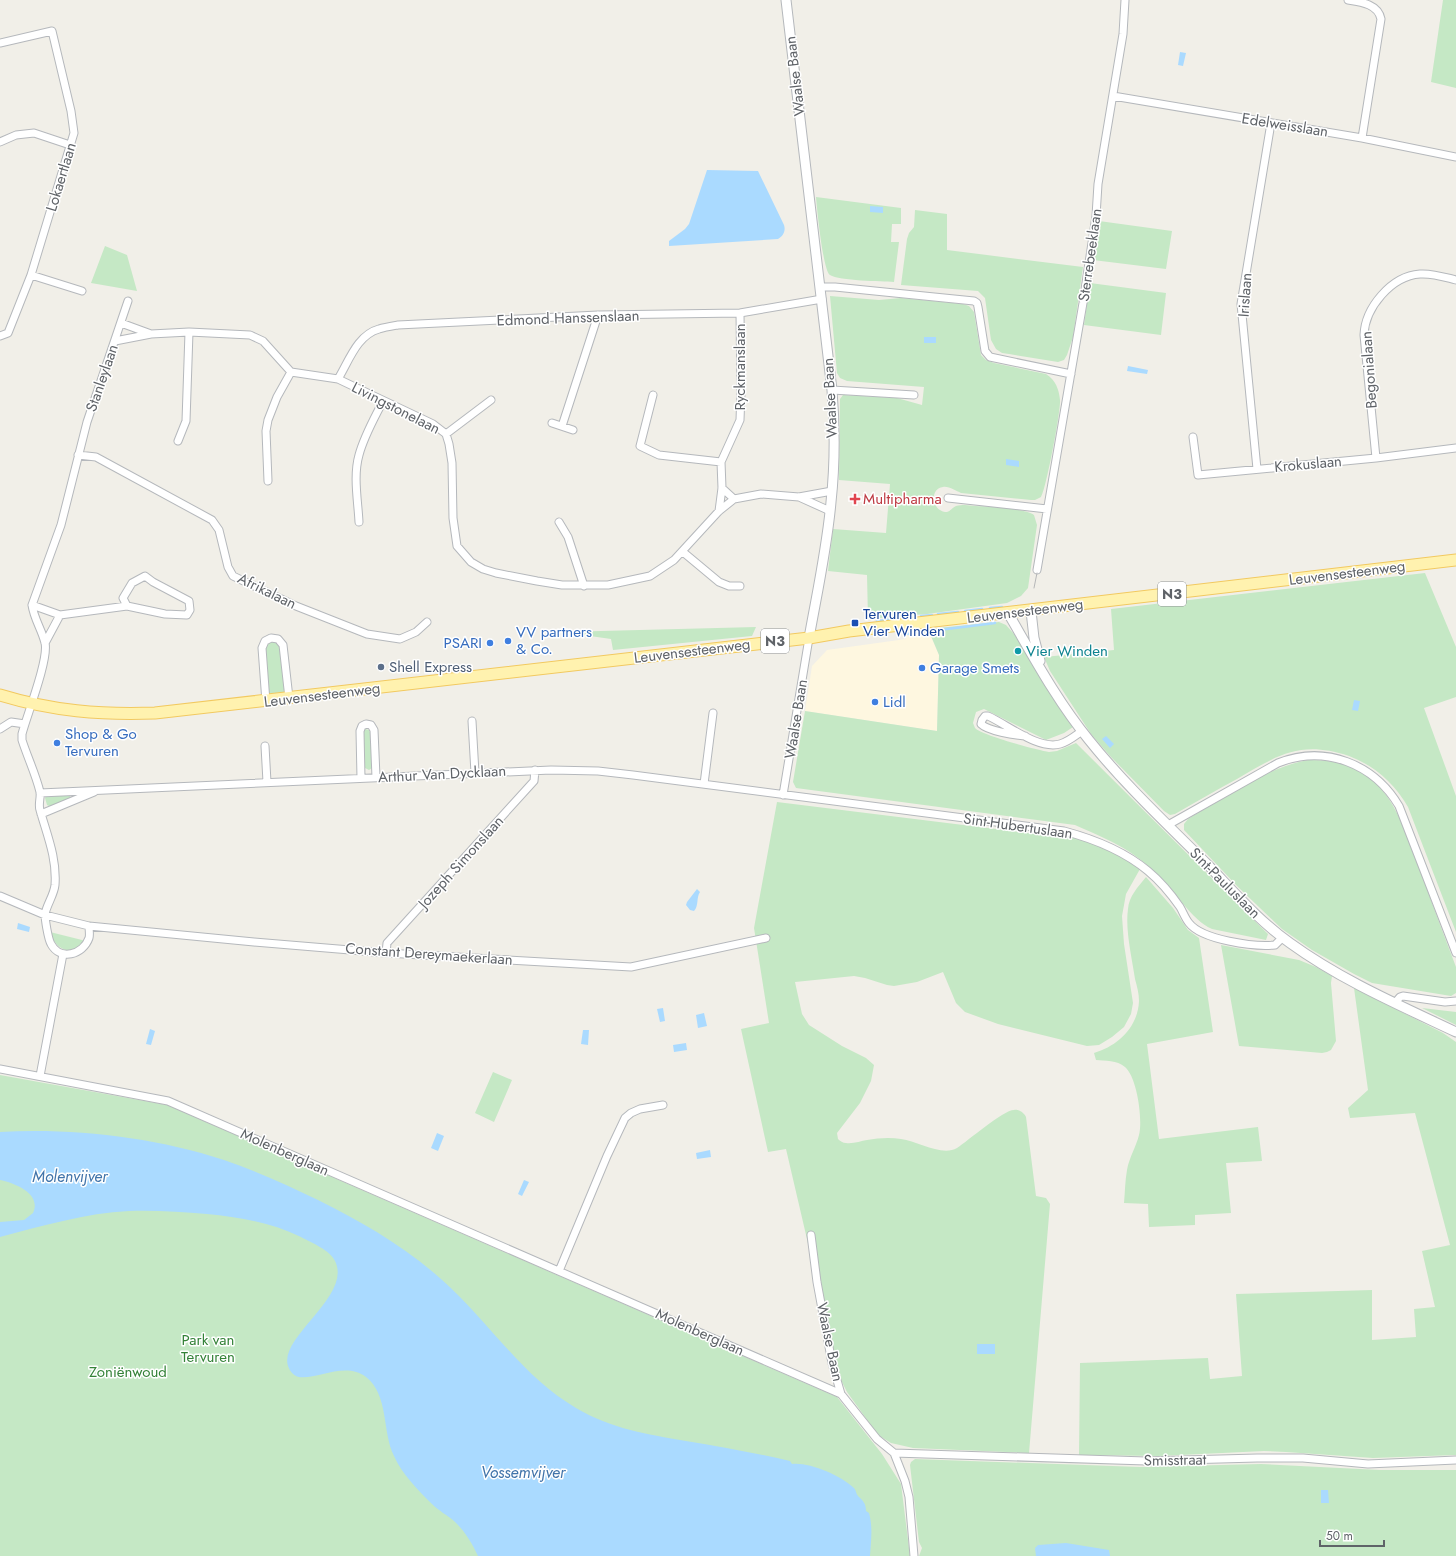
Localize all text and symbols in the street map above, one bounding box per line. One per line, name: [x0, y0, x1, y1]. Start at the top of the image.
street label: Waalse Baan: [779, 35, 811, 117]
street label: Edelweisslaan: [1240, 107, 1330, 143]
street label: Lokaertlaan: [40, 140, 82, 214]
street label: Sterrebeeklaan: [1073, 207, 1107, 303]
street label: Irislaan: [1232, 272, 1258, 318]
street label: Edmond Hanssenslaan: [496, 305, 640, 331]
street label: Ryckmanslaan: [729, 323, 751, 411]
street label: Begonialaan: [1355, 331, 1383, 409]
street label: Stanleylaan: [80, 341, 124, 415]
street label: Waalse Baan: [817, 357, 843, 439]
street label: Livingstonelaan: [348, 376, 444, 440]
street label: Krokuslaan: [1273, 450, 1343, 478]
place label: Multipharma: [863, 488, 942, 510]
marker: Multipharma: [850, 494, 860, 504]
street label: Leuvensesteenweg: [1287, 555, 1407, 591]
street label: Afrikalaan: [234, 567, 300, 615]
road number: N3: [1158, 582, 1186, 606]
street label: Leuvensesteenweg: [965, 593, 1085, 629]
place label: Tervuren Vier Winden: [863, 603, 945, 642]
marker: Tervuren Vier Winden: [850, 618, 860, 628]
place label: VV partners & Co.: [516, 621, 592, 660]
road number: N3: [761, 629, 789, 653]
place label: PSARI: [444, 632, 482, 654]
street label: Leuvensesteenweg: [632, 633, 752, 669]
marker: VV partners & Co.: [503, 636, 513, 646]
marker: PSARI: [485, 638, 495, 648]
place label: Vier Winden: [1026, 640, 1108, 662]
marker: Vier Winden: [1013, 646, 1023, 656]
place label: Shell Express: [389, 656, 472, 678]
place label: Garage Smets: [930, 657, 1019, 679]
marker: Shell Express: [376, 662, 386, 672]
marker: Garage Smets: [917, 663, 927, 673]
street label: Leuvensesteenweg: [262, 677, 382, 713]
street label: Waalse Baan: [779, 678, 813, 760]
place label: Lidl: [883, 691, 906, 713]
marker: Lidl: [870, 697, 880, 707]
place label: Shop & Go Tervuren: [65, 723, 137, 762]
marker: Shop & Go Tervuren: [52, 738, 62, 748]
street label: Arthur Van Dycklaan: [377, 760, 507, 788]
street label: Sint-Hubertuslaan: [962, 807, 1074, 845]
street label: Jozeph Simonslaan: [412, 811, 509, 915]
street label: Sint-Pauluslaan: [1184, 842, 1266, 924]
street label: Constant Dereymaekerlaan: [345, 937, 513, 971]
street label: Molenberglaan: [237, 1123, 333, 1181]
water label: Molenvijver: [32, 1165, 109, 1188]
street label: Waalse Baan: [811, 1300, 849, 1384]
street label: Molenberglaan: [652, 1303, 748, 1361]
park label: Park van Tervuren: [181, 1329, 235, 1368]
park label: Zoniënwoud: [89, 1361, 167, 1383]
street label: Smisstraat: [1143, 1448, 1207, 1472]
water label: Vossemvijver: [481, 1461, 567, 1484]
scale bar: [1320, 1522, 1384, 1548]
text: 50 m: [1326, 1527, 1353, 1545]

